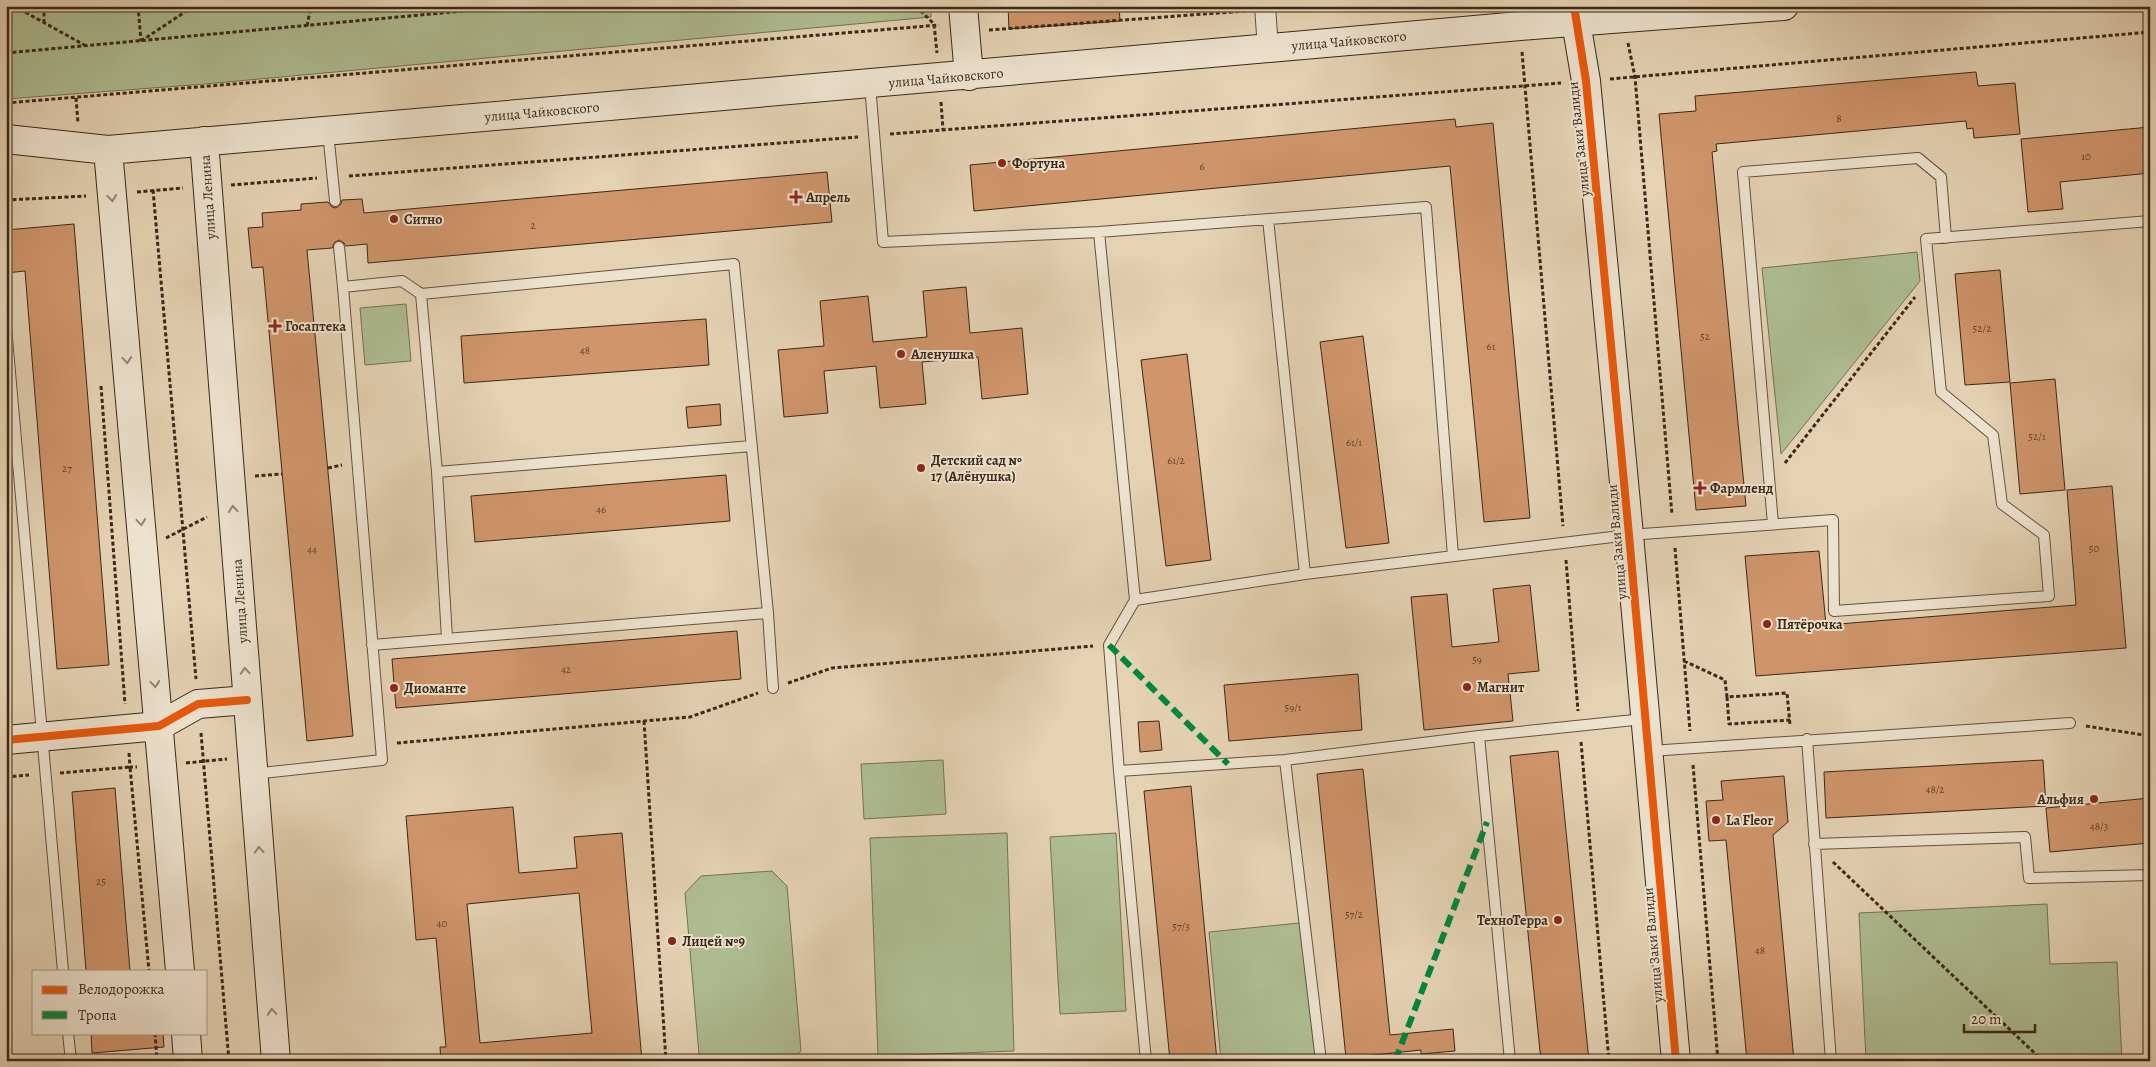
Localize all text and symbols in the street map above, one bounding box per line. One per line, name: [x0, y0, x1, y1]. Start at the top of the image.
street label: улица Чайковского: [1290, 27, 1407, 56]
street label: улица Чайковского: [887, 64, 1004, 93]
street label: улица Заки Валиди: [1564, 80, 1595, 198]
street label: улица Чайковского: [483, 98, 600, 127]
house number: 8: [1836, 111, 1842, 126]
house number: 10: [2081, 149, 2091, 164]
street label: улица Ленина: [196, 154, 221, 241]
place label: Фортуна: [1012, 154, 1065, 173]
marker: Фортуна: [996, 157, 1008, 169]
house number: 6: [1199, 159, 1205, 174]
place label: Апрель: [805, 188, 851, 207]
marker: Апрель: [790, 191, 802, 203]
one-way arrow: [107, 194, 118, 202]
place label: Ситно: [404, 210, 442, 229]
marker: Ситно: [388, 213, 400, 225]
house number: 2: [530, 218, 536, 233]
place label: Госаптека: [285, 317, 346, 336]
marker: Госаптека: [269, 320, 281, 332]
house number: 52/2: [1973, 321, 1991, 336]
house number: 52: [1700, 329, 1710, 344]
house number: 61: [1487, 339, 1496, 354]
house number: 48: [580, 343, 590, 358]
place label: Аленушка: [910, 345, 974, 364]
marker: Аленушка: [895, 348, 907, 360]
one-way arrow: [121, 356, 132, 364]
house number: 52/1: [2028, 429, 2046, 444]
house number: 61/1: [1346, 435, 1362, 450]
place label: Детский сад № 17 (Алёнушка): [931, 451, 1022, 486]
house number: 61/2: [1167, 453, 1185, 468]
house number: 27: [62, 461, 72, 476]
marker: Детский сад № 17 (Алёнушка): [915, 462, 927, 474]
place label: Фармленд: [1710, 479, 1773, 498]
marker: Фармленд: [1694, 482, 1706, 494]
street label: улица Заки Валиди: [1602, 484, 1632, 601]
house number: 46: [596, 502, 606, 517]
one-way arrow: [227, 504, 238, 512]
one-way arrow: [135, 518, 146, 526]
house number: 50: [2089, 541, 2099, 556]
house number: 44: [307, 542, 317, 557]
street label: улица Ленина: [228, 558, 253, 645]
place label: Пятёрочка: [1777, 615, 1843, 634]
marker: Пятёрочка: [1761, 618, 1773, 630]
house number: 59: [1472, 652, 1482, 667]
house number: 42: [561, 662, 571, 677]
one-way arrow: [240, 666, 251, 674]
place label: Магнит: [1477, 678, 1525, 697]
place label: Диоманте: [404, 679, 467, 698]
one-way arrow: [149, 680, 160, 688]
marker: Магнит: [1461, 681, 1473, 693]
marker: Диоманте: [388, 682, 400, 694]
house number: 59/1: [1284, 700, 1302, 715]
house number: 48/2: [1925, 782, 1945, 797]
place label: Альфия: [2036, 790, 2084, 809]
marker: Альфия: [2088, 793, 2100, 805]
place label: La Fleor: [1726, 811, 1774, 830]
marker: La Fleor: [1710, 814, 1722, 826]
house number: 48/3: [2090, 819, 2108, 834]
one-way arrow: [254, 846, 265, 854]
house number: 25: [96, 874, 106, 889]
street label: улица Заки Валиди: [1638, 887, 1668, 1004]
house number: 57/2: [1345, 907, 1363, 922]
place label: ТехноТерра: [1477, 911, 1548, 930]
marker: ТехноТерра: [1552, 914, 1564, 926]
house number: 40: [437, 916, 448, 931]
house number: 57/3: [1172, 919, 1190, 934]
place label: Лицей №9: [682, 932, 745, 951]
marker: Лицей №9: [666, 935, 678, 947]
house number: 48: [1755, 943, 1765, 958]
legend: [32, 970, 208, 1034]
text: Велодорожка: [78, 979, 165, 999]
scale bar: [1964, 1002, 2035, 1034]
text: Тропа: [78, 1005, 117, 1025]
one-way arrow: [266, 1008, 277, 1016]
text: 20 m: [1971, 1009, 2002, 1029]

